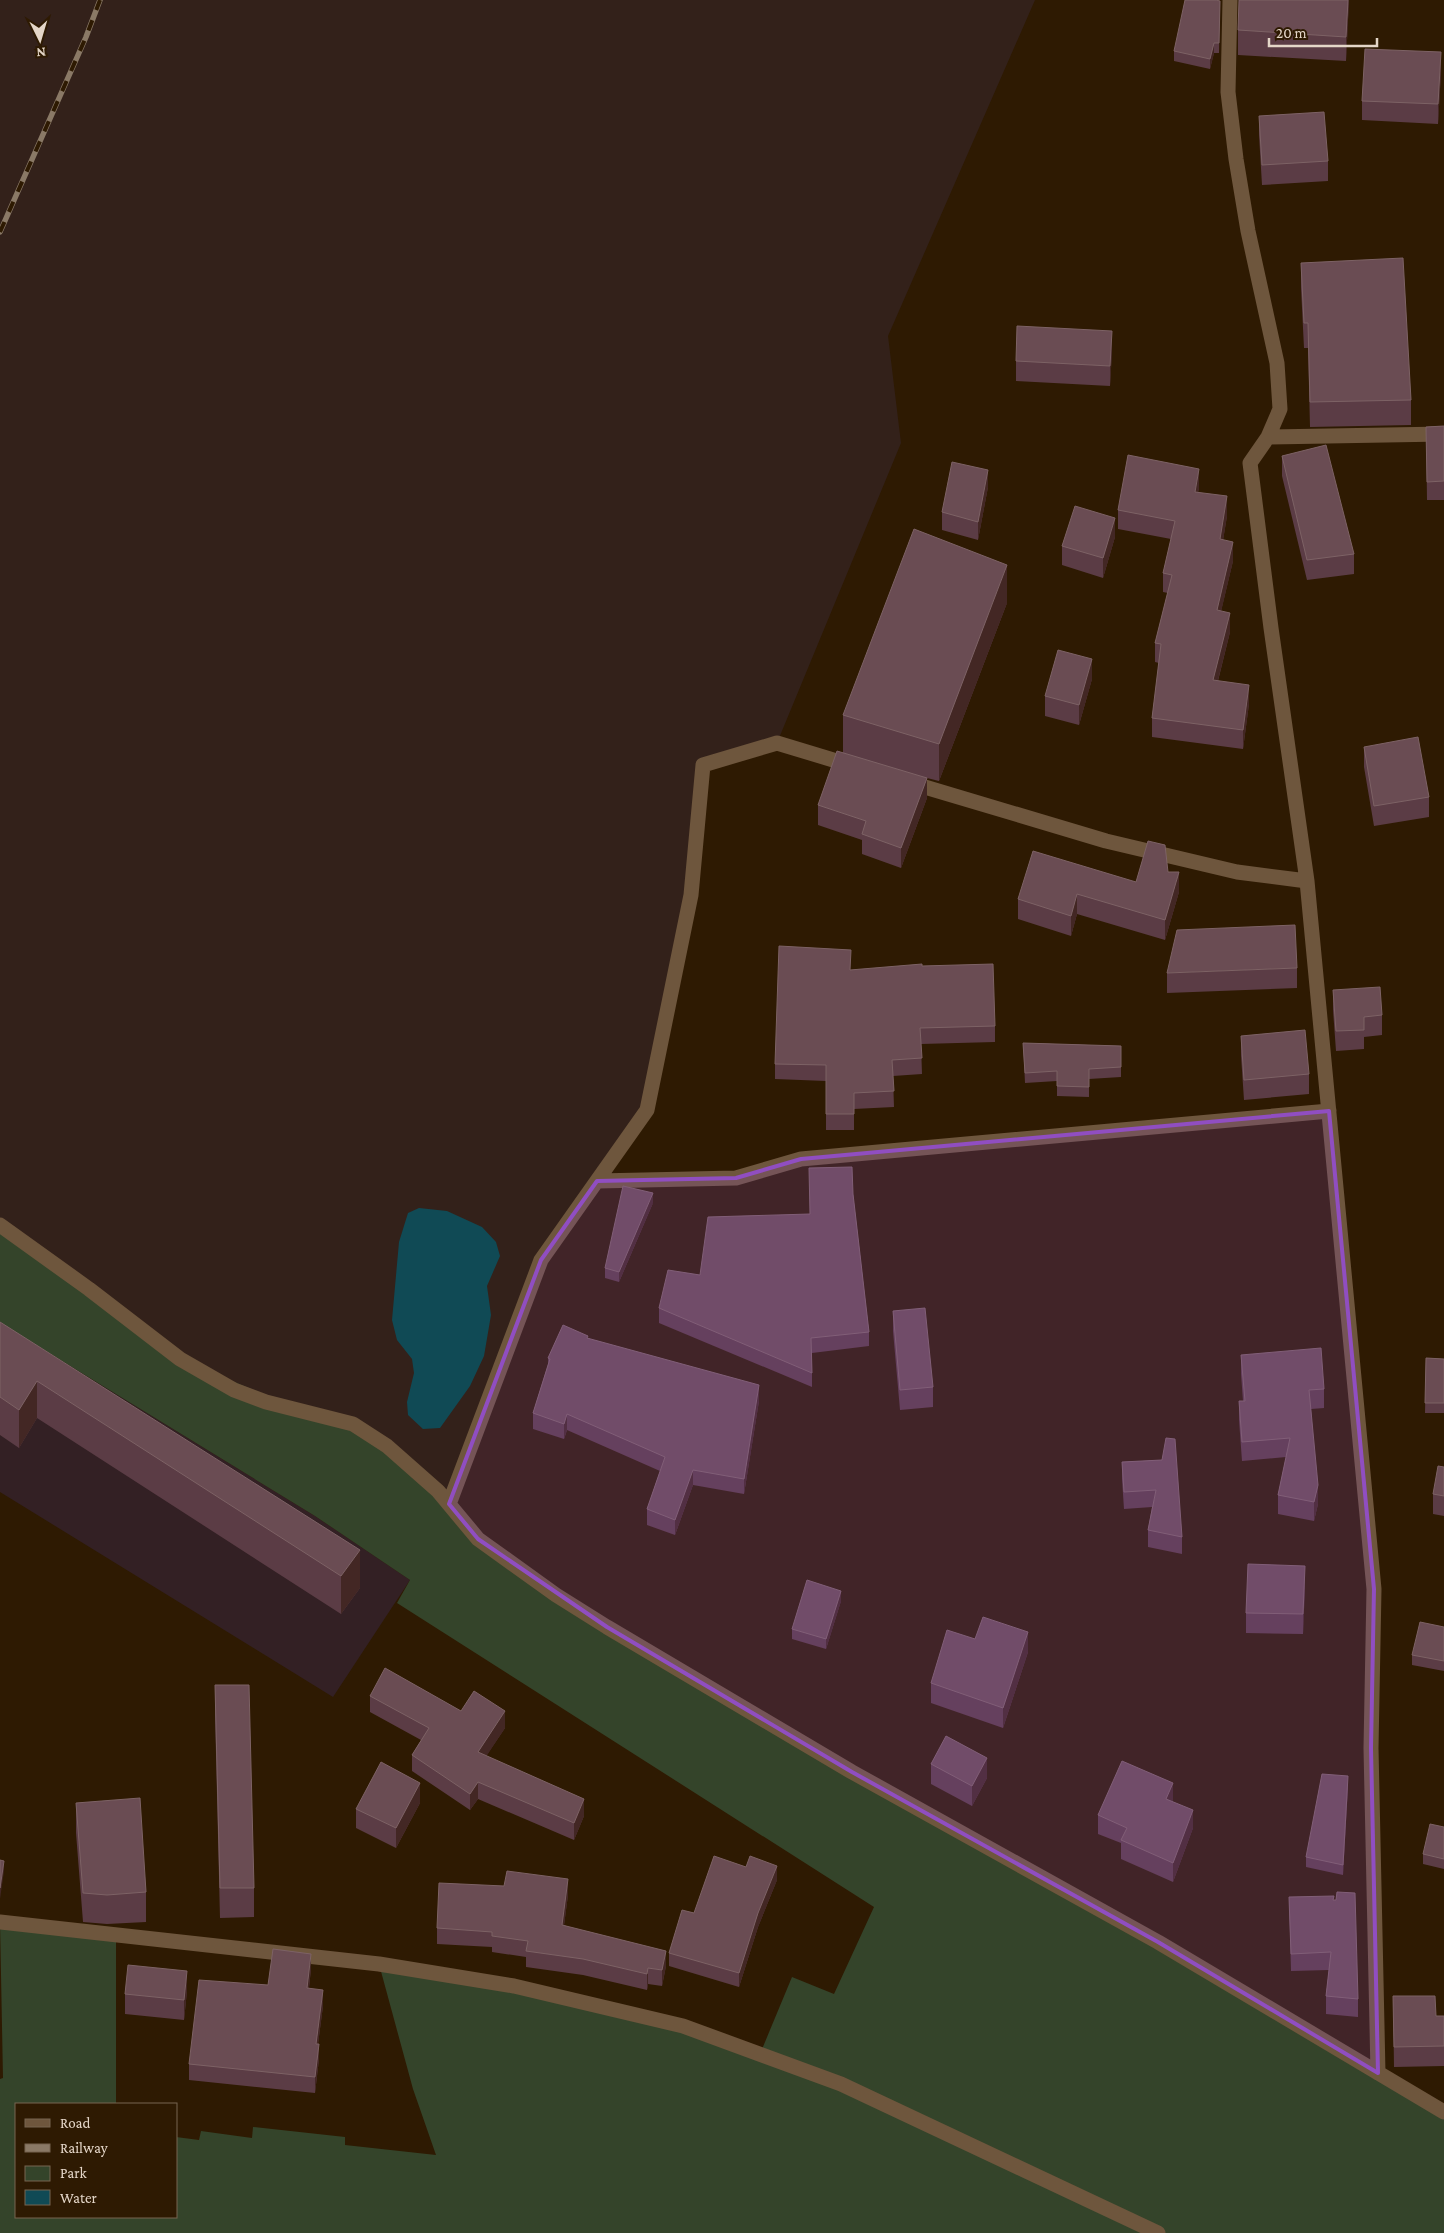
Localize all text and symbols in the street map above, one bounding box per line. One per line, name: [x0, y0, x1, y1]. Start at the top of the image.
north arrow: [15, 15, 65, 65]
scale bar: [1269, 15, 1376, 47]
text: 20 m: [1276, 25, 1307, 41]
text: N: [35, 45, 47, 61]
legend: [15, 2103, 178, 2218]
text: Road: [60, 2115, 91, 2131]
text: Railway: [60, 2140, 108, 2157]
text: Park: [60, 2165, 87, 2181]
text: Water: [60, 2190, 97, 2206]

